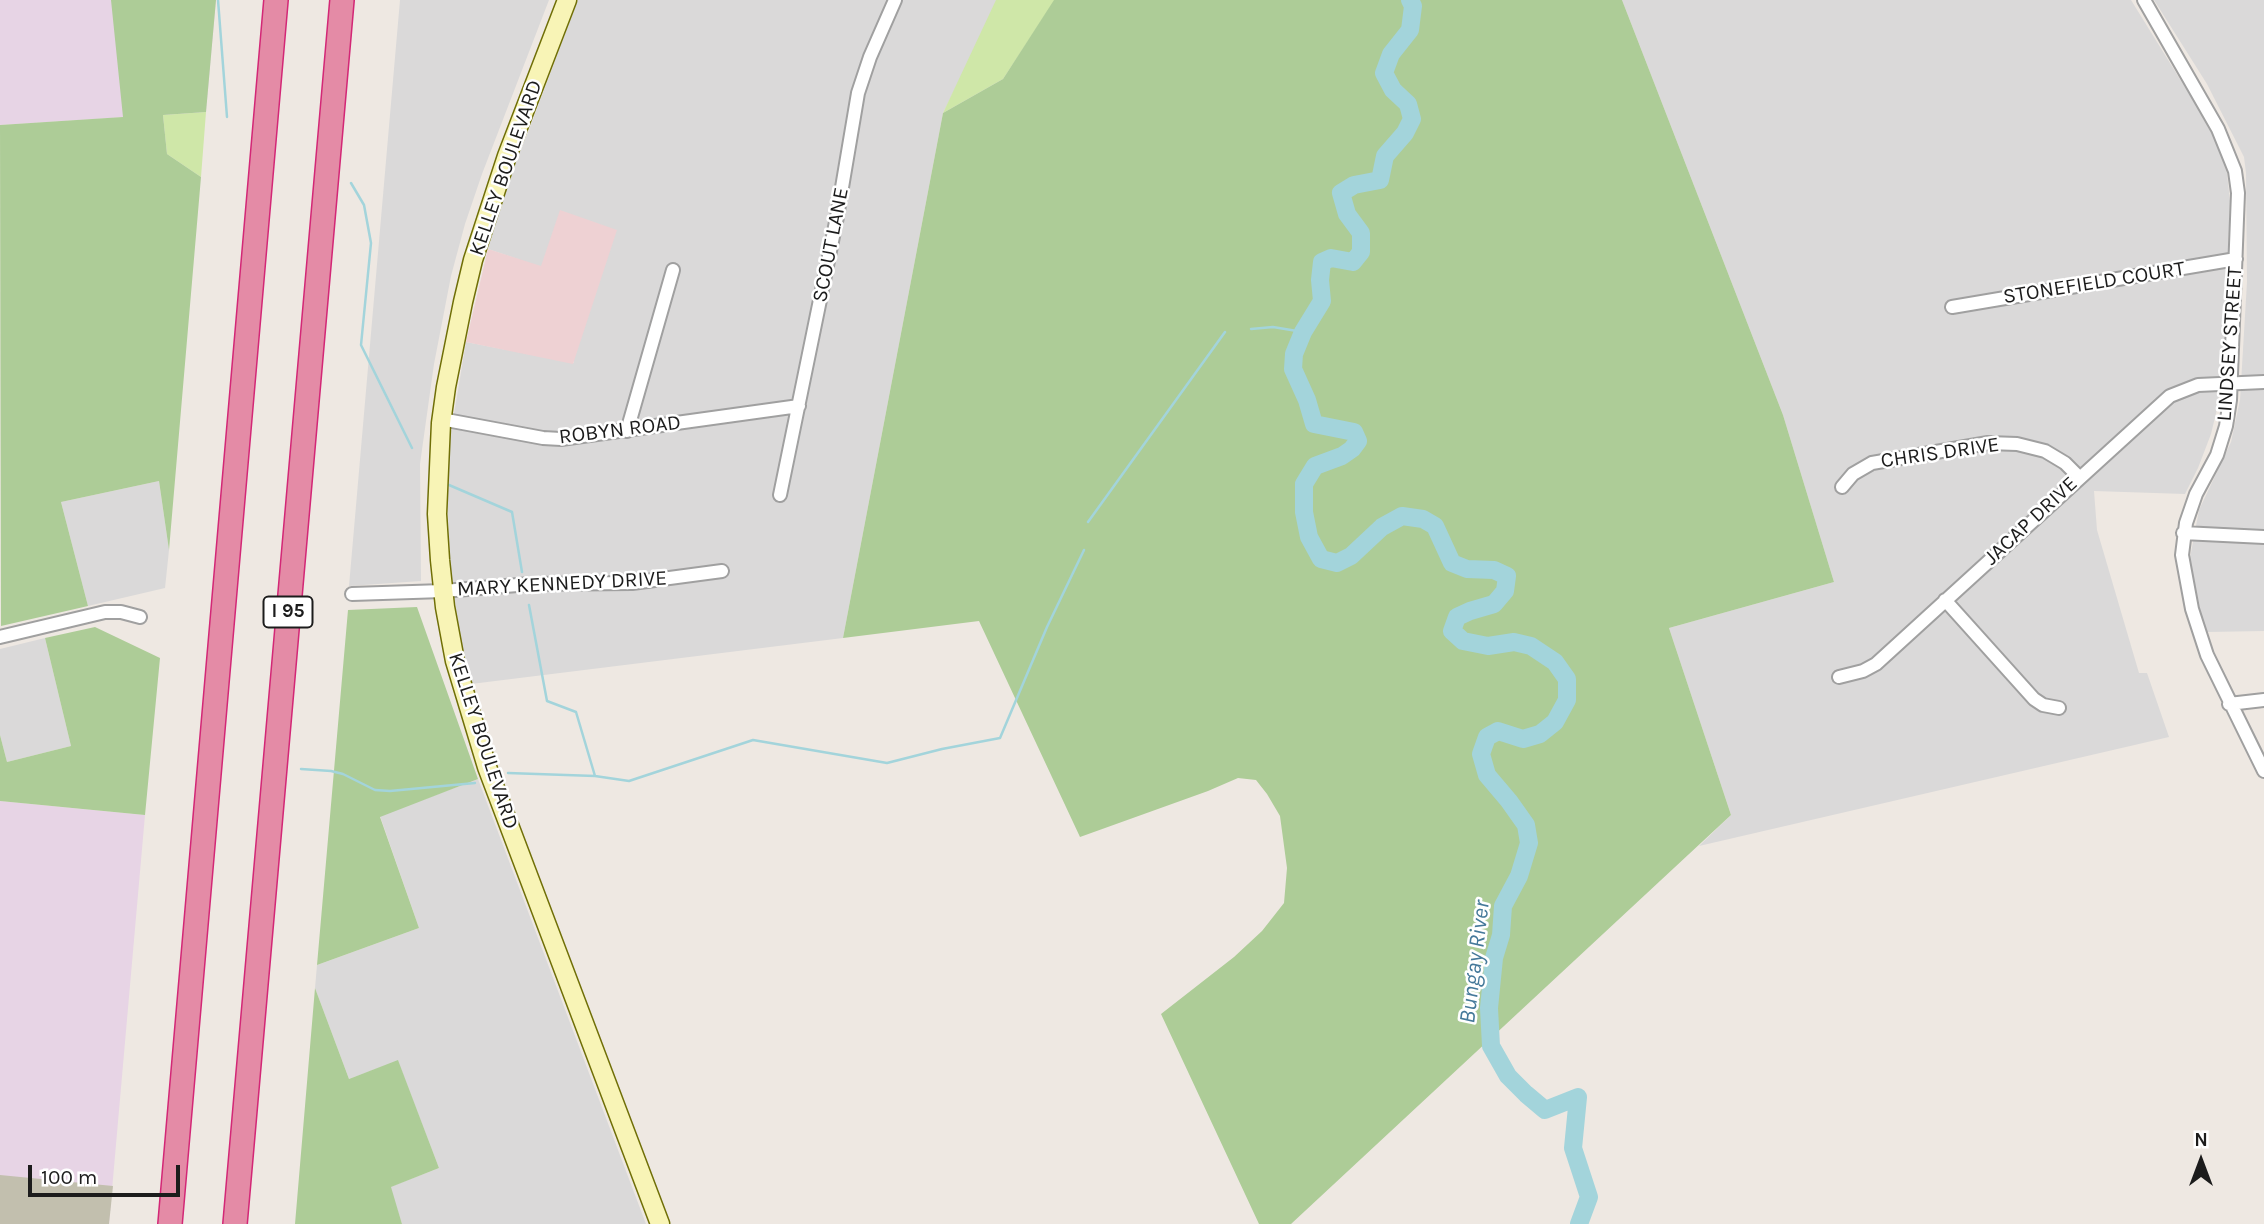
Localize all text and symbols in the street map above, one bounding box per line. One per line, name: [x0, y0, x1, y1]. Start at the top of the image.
street label: KELLEY BOULEVARD: [464, 77, 548, 259]
street label: SCOUT LANE: [808, 185, 854, 305]
street label: STONEFIELD COURT: [2001, 256, 2187, 310]
street label: LINDSEY STREET: [2212, 266, 2248, 422]
street label: ROBYN ROAD: [558, 410, 682, 450]
street label: CHRIS DRIVE: [1879, 432, 2001, 474]
street label: JACAP DRIVE: [1979, 471, 2083, 571]
street label: MARY KENNEDY DRIVE: [456, 566, 668, 602]
road number: I 95: [264, 596, 312, 628]
street label: KELLEY BOULEVARD: [443, 649, 523, 833]
water label: Bungay River: [1454, 899, 1496, 1025]
north arrow: [2166, 1126, 2236, 1196]
text: N: [2194, 1129, 2208, 1151]
scale bar: [32, 1150, 184, 1194]
text: 100 m: [41, 1165, 98, 1189]

